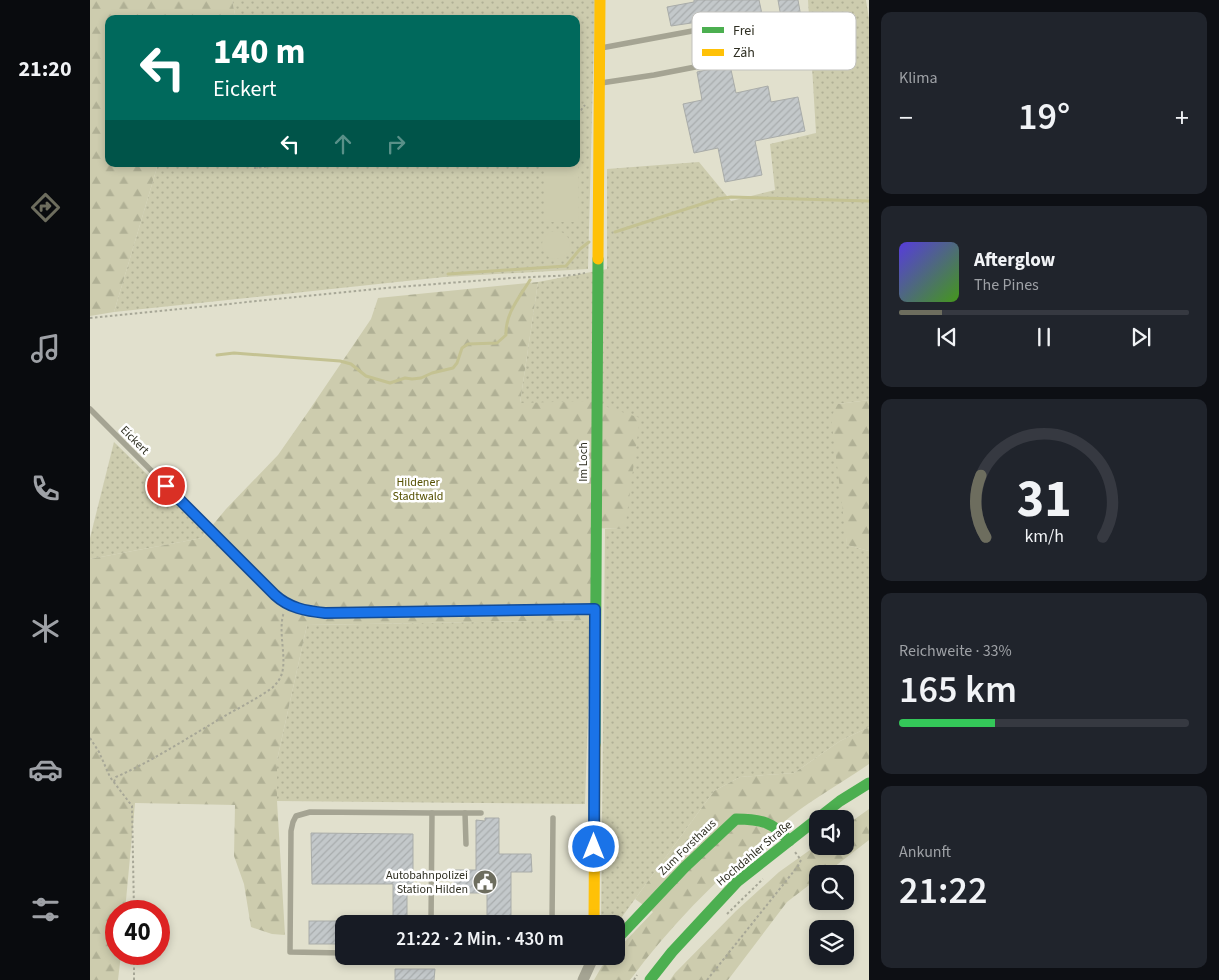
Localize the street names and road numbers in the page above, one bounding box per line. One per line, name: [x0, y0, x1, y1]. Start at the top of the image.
street label: Eickert: [116, 422, 153, 459]
street label: Im Loch: [575, 442, 592, 482]
street label: Zum Forsthaus: [655, 815, 720, 879]
street label: Hochdahler Straße: [713, 817, 796, 890]

